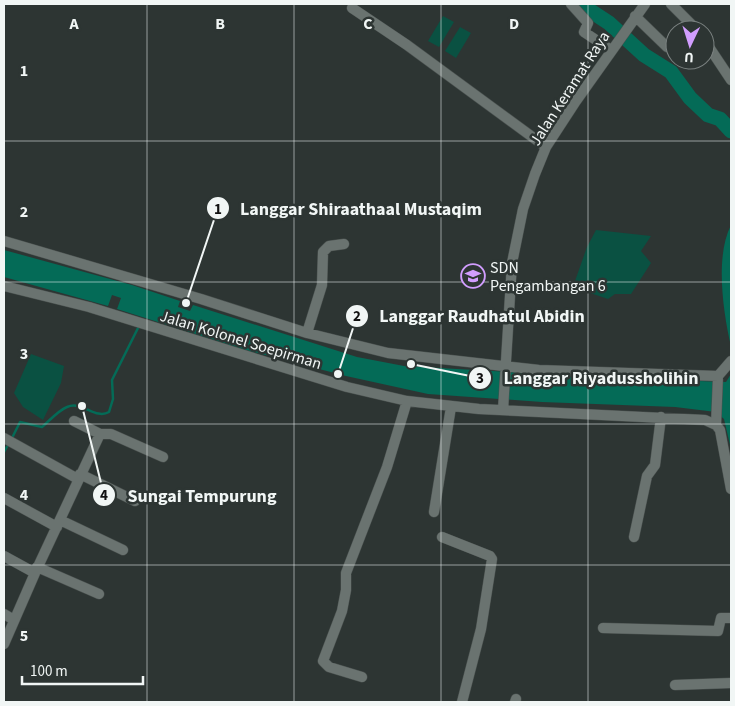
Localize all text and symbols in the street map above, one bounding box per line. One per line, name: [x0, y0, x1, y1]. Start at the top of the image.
text: A: [68, 13, 79, 35]
text: B: [215, 13, 225, 35]
text: C: [363, 13, 373, 35]
text: D: [509, 13, 519, 35]
north arrow: [665, 20, 715, 70]
street label: Jalan Keramat Raya: [525, 27, 615, 150]
text: U: [684, 47, 695, 67]
text: 1: [20, 60, 28, 82]
callout: Langgar Shiraathaal Mustaqim: [205, 192, 492, 225]
text: Langgar Shiraathaal Mustaqim: [240, 197, 482, 222]
text: 1: [214, 199, 222, 220]
text: 2: [20, 201, 28, 223]
place label: SDN Pengambangan 6: [490, 257, 606, 297]
school or university icon: SDN Pengambangan 6: [460, 263, 486, 289]
callout: Langgar Raudhatul Abidin: [345, 299, 595, 332]
text: Langgar Raudhatul Abidin: [379, 304, 585, 329]
street label: Jalan Kolonel Soepirman: [157, 305, 324, 375]
text: 2: [353, 306, 361, 327]
text: 3: [20, 343, 28, 365]
callout: Langgar Riyadussholihin: [468, 361, 708, 394]
text: Langgar Riyadussholihin: [503, 366, 699, 391]
text: 3: [476, 368, 484, 389]
callout: Sungai Tempurung: [92, 479, 286, 512]
text: 4: [20, 484, 29, 506]
text: Sungai Tempurung: [127, 484, 277, 509]
text: 4: [100, 485, 108, 506]
text: 5: [20, 625, 28, 647]
scale bar: [22, 654, 144, 686]
text: 100 m: [30, 661, 68, 682]

